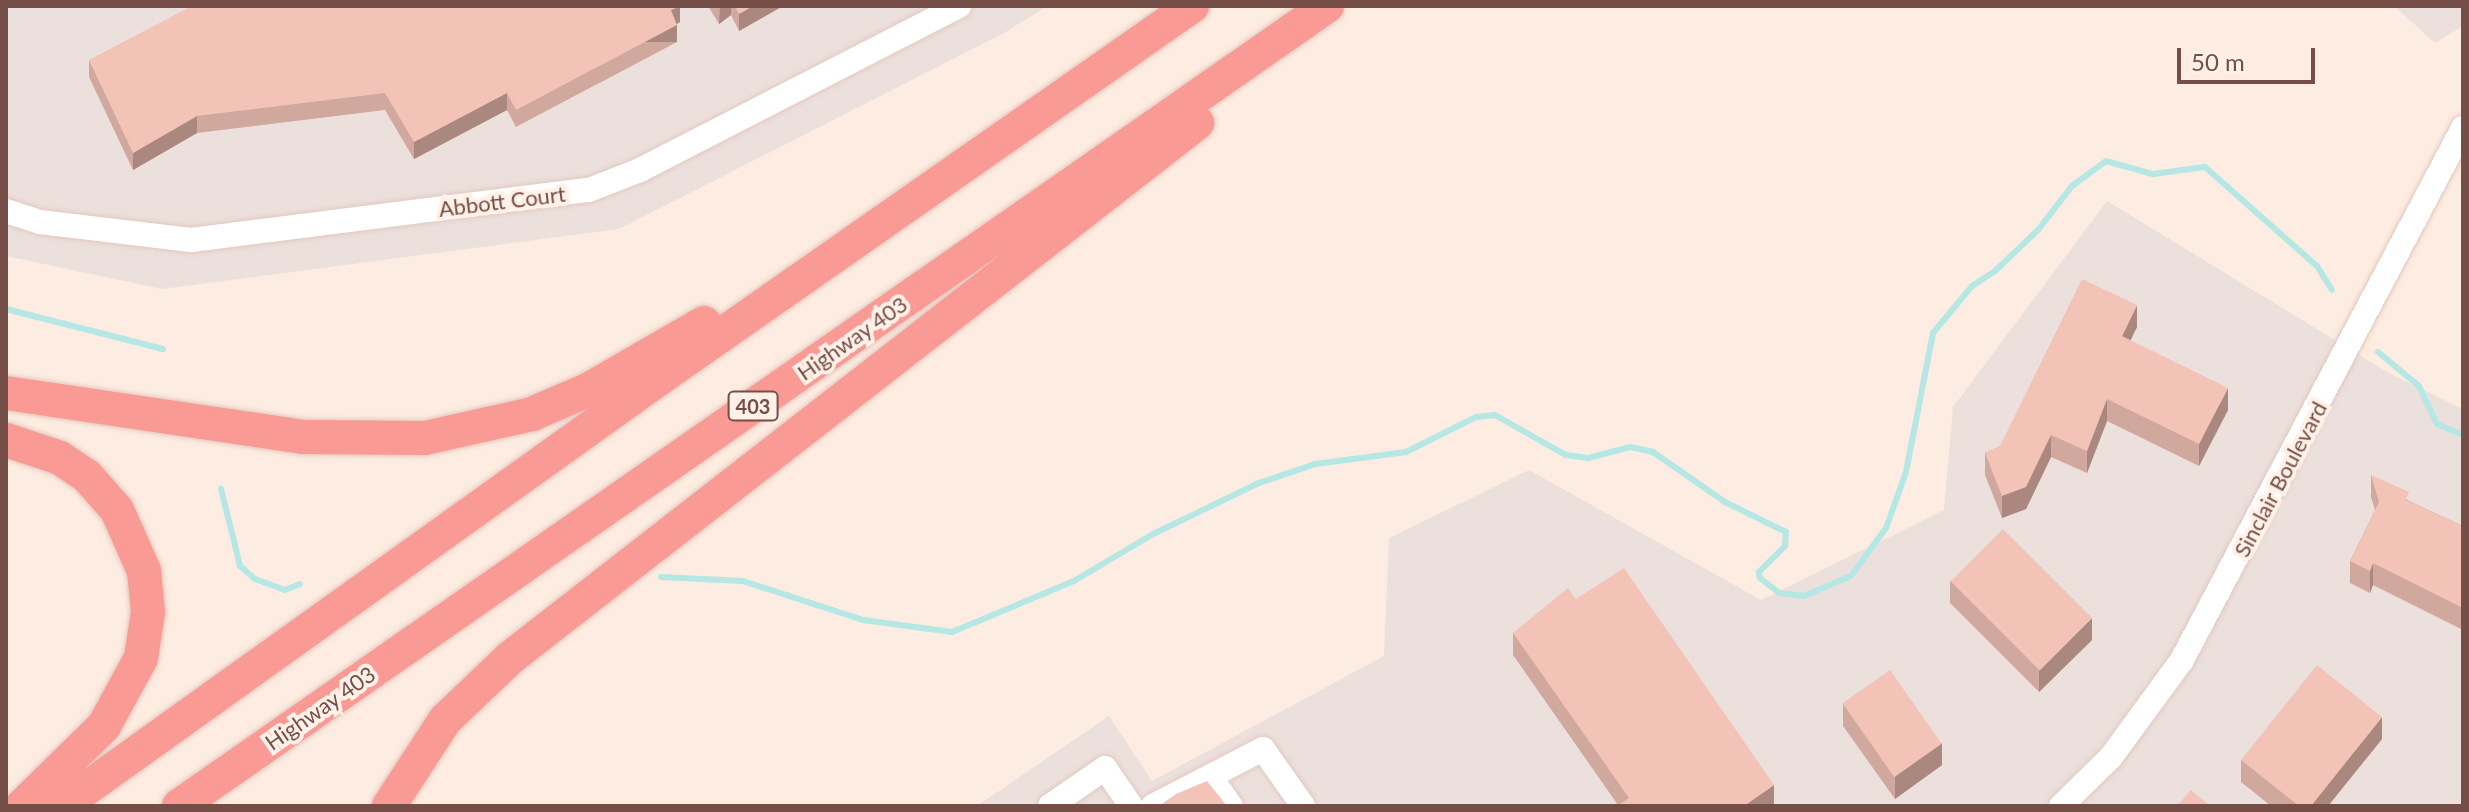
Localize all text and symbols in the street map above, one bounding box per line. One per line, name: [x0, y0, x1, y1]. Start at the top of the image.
scale bar: [2181, 32, 2319, 82]
text: 50 m: [2191, 47, 2245, 76]
street label: Abbott Court: [437, 180, 567, 222]
street label: Highway 403: [792, 290, 912, 386]
road number: 403: [727, 390, 779, 422]
street label: Sinclair Boulevard: [2228, 397, 2332, 561]
street label: Highway 403: [260, 660, 380, 756]

